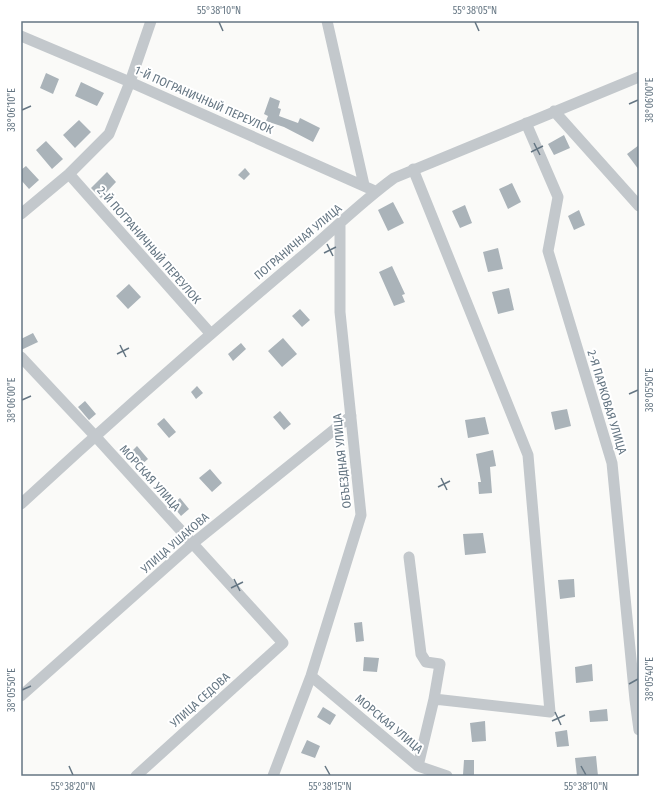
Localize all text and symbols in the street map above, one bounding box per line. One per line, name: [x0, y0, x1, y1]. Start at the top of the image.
text: 55°38'10"N: [197, 5, 241, 17]
text: 55°38'05"N: [453, 5, 497, 17]
street label: 1-Й ПОГРАНИЧНЫЙ ПЕРЕУЛОК: [133, 62, 276, 137]
text: 38°06'00"E: [644, 77, 656, 122]
text: 38°06'10"E: [6, 88, 18, 132]
street label: 2-Й ПОГРАНИЧНЫЙ ПЕРЕУЛОК: [94, 183, 205, 307]
street label: ПОГРАНИЧНАЯ УЛИЦА: [251, 201, 345, 283]
street label: 2-Я ПАРКОВАЯ УЛИЦА: [584, 348, 630, 456]
text: 38°05'50"E: [644, 368, 656, 412]
text: 38°06'00"E: [6, 377, 18, 422]
street label: ОБЪЕЗДНАЯ УЛИЦА: [330, 412, 354, 509]
street label: МОРСКАЯ УЛИЦА: [117, 442, 184, 514]
street label: УЛИЦА УШАКОВА: [138, 509, 212, 577]
text: 38°05'40"E: [644, 657, 656, 701]
text: 38°05'50"E: [6, 668, 18, 712]
street label: УЛИЦА СЕДОВА: [167, 669, 233, 731]
street label: МОРСКАЯ УЛИЦА: [352, 692, 426, 757]
text: 55°38'20"N: [51, 781, 95, 793]
text: 55°38'15"N: [308, 781, 352, 793]
text: 55°38'10"N: [564, 781, 608, 793]

